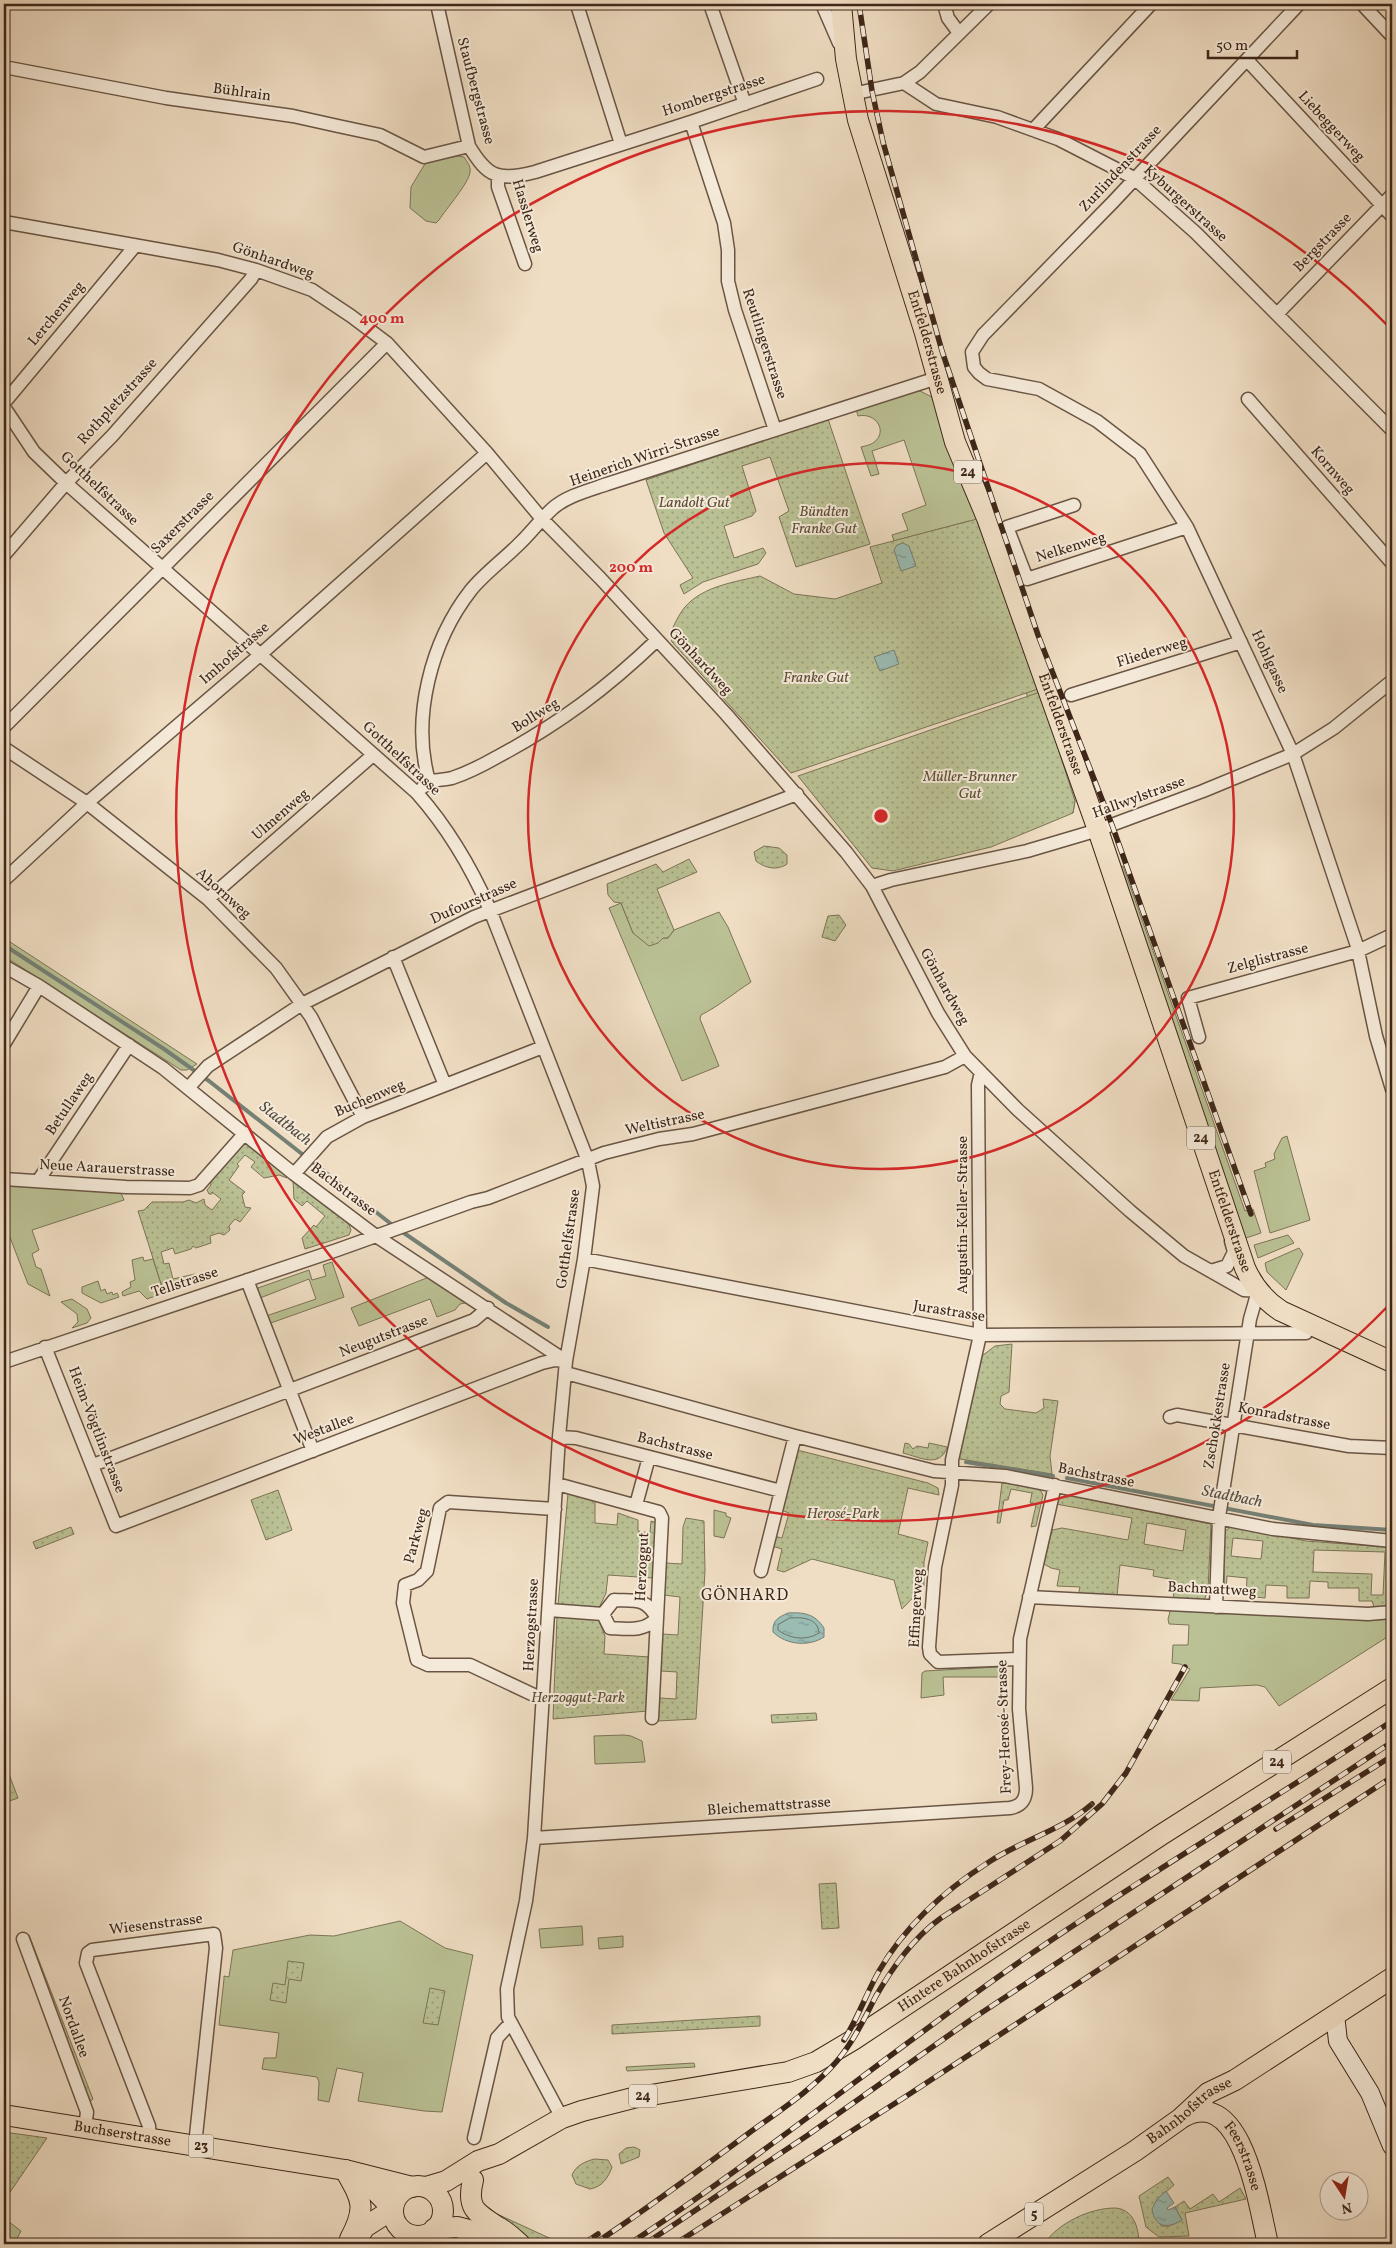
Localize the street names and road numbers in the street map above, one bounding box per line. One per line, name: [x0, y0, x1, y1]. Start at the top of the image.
street label: Staufbergstrasse: [451, 35, 499, 147]
street label: Hombergstrasse: [660, 69, 768, 123]
street label: Bühlrain: [212, 79, 272, 107]
street label: Liebeggerweg: [1293, 87, 1370, 167]
street label: Zurlindenstrasse: [1075, 121, 1167, 217]
street label: Kyburgerstrasse: [1138, 161, 1232, 247]
street label: Hasslerweg: [506, 177, 548, 256]
street label: Bergstrasse: [1289, 208, 1357, 278]
street label: Gönhardweg: [229, 237, 317, 285]
street label: Lerchenweg: [24, 277, 91, 351]
street label: Reutlingerstrasse: [736, 286, 792, 402]
street label: Entfelderstrasse: [902, 288, 952, 397]
street label: Rothpletzstrasse: [73, 354, 163, 450]
street label: Heinerich Wirri-Strasse: [567, 421, 723, 493]
street label: Kornweg: [1305, 442, 1359, 500]
street label: Gotthelfstrasse: [55, 447, 143, 531]
road number: 24: [954, 461, 982, 484]
street label: Saxerstrasse: [147, 487, 219, 559]
street label: Nelkenweg: [1033, 527, 1109, 569]
street label: Imhofstrasse: [196, 618, 274, 690]
street label: Gönhardweg: [663, 624, 737, 701]
street label: Hohlgasse: [1245, 627, 1293, 697]
street label: Fliederweg: [1114, 632, 1190, 674]
street label: Entfelderstrasse: [1032, 670, 1088, 778]
street label: Bollweg: [508, 693, 564, 739]
street label: Gotthelfstrasse: [357, 717, 445, 801]
street label: Hallwylstrasse: [1090, 771, 1188, 825]
street label: Ulmenweg: [248, 784, 314, 846]
street label: Ahornweg: [191, 863, 256, 925]
street label: Dufourstrasse: [427, 874, 521, 930]
street label: Zelglistrasse: [1225, 938, 1311, 980]
street label: Gönhardweg: [914, 945, 974, 1030]
street label: Betullaweg: [41, 1068, 99, 1140]
street label: Buchenweg: [331, 1075, 409, 1123]
street label: Weltistrasse: [623, 1104, 707, 1142]
road number: 24: [1187, 1126, 1215, 1150]
street label: Augustin-Keller-Strasse: [953, 1136, 974, 1294]
street label: Neue Aarauerstrasse: [39, 1155, 175, 1183]
street label: Bachstrasse: [306, 1158, 380, 1222]
street label: Entfelderstrasse: [1202, 1167, 1256, 1276]
street label: Gotthelfstrasse: [552, 1188, 586, 1290]
street label: Tellstrasse: [149, 1262, 221, 1304]
street label: Jurastrasse: [912, 1296, 986, 1328]
street label: Neugutstrasse: [337, 1310, 431, 1364]
street label: Zschokkestrasse: [1199, 1361, 1237, 1471]
street label: Heim-Vögtlinstrasse: [62, 1364, 130, 1496]
street label: Konradstrasse: [1236, 1398, 1332, 1436]
street label: Westallee: [291, 1409, 357, 1451]
street label: Bachstrasse: [635, 1427, 715, 1467]
street label: Bachstrasse: [1056, 1458, 1136, 1494]
street label: Parkweg: [399, 1505, 435, 1566]
street label: Herzoggut: [631, 1532, 655, 1602]
street label: Effingerweg: [904, 1567, 930, 1648]
street label: Bachmattweg: [1167, 1577, 1257, 1603]
street label: Herzogstrasse: [519, 1578, 545, 1672]
street label: Frey-Herosé-Strasse: [992, 1659, 1018, 1795]
road number: 24: [1263, 1750, 1291, 1774]
street label: Bleichemattstrasse: [706, 1792, 832, 1822]
street label: Wiesenstrasse: [108, 1909, 204, 1941]
street label: Hintere Bahnhofstrasse: [894, 1914, 1035, 2018]
street label: Nordallee: [52, 1993, 94, 2061]
street label: Bahnhofstrasse: [1143, 2072, 1236, 2150]
road number: 24: [629, 2084, 657, 2108]
street label: Buchserstrasse: [72, 2116, 173, 2152]
street label: Feerstrasse: [1218, 2117, 1266, 2193]
road number: 23: [188, 2134, 214, 2158]
road number: 5: [1025, 2202, 1043, 2226]

